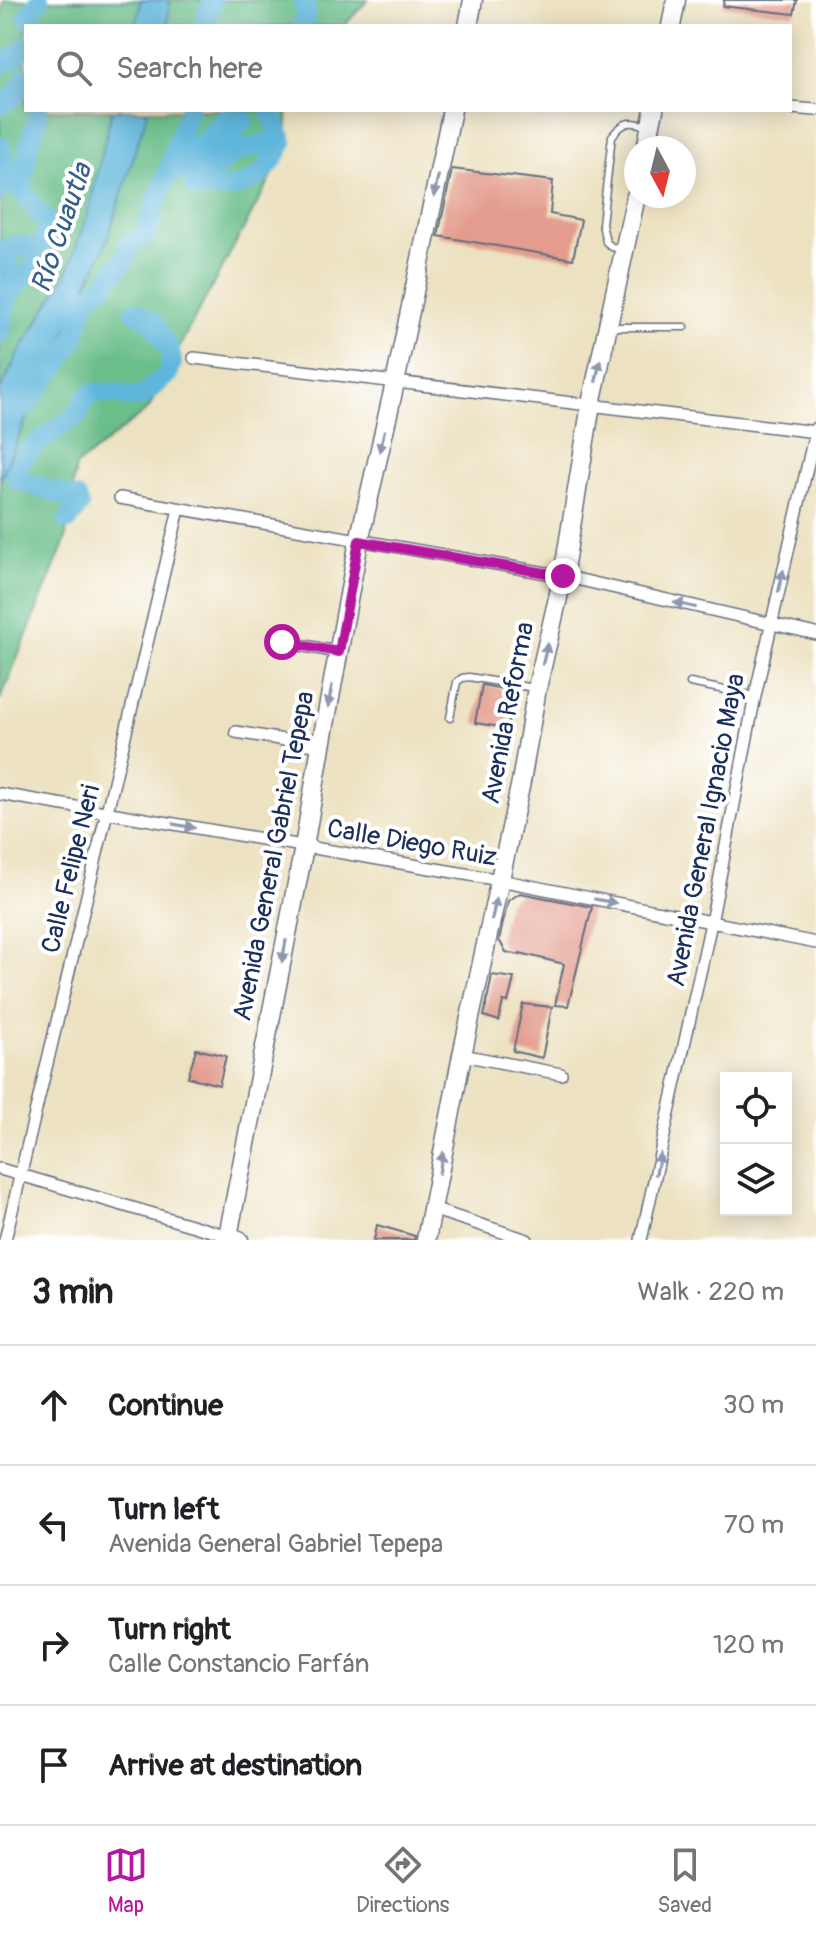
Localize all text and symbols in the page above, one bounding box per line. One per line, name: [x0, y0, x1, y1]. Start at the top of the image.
search box: [24, 24, 792, 112]
icon: search: [52, 46, 96, 90]
text: Search here: [116, 50, 263, 87]
north arrow: [624, 136, 696, 208]
water label: Río Cuautla: [24, 157, 101, 297]
one-way arrow: [429, 174, 441, 199]
one-way arrow: [592, 358, 605, 383]
one-way arrow: [375, 428, 388, 453]
route end: [545, 558, 581, 594]
one-way arrow: [775, 568, 788, 593]
one-way arrow: [673, 598, 698, 611]
street label: Avenida Reforma: [475, 619, 541, 807]
route start: [264, 624, 300, 660]
one-way arrow: [539, 641, 552, 666]
street label: Avenida General Ignacio Maya: [660, 671, 752, 989]
one-way arrow: [324, 683, 336, 708]
street label: Avenida General Gabriel Tepepa: [226, 688, 322, 1024]
street label: Calle Felipe Neri: [35, 781, 107, 957]
street label: Calle Diego Ruiz: [325, 812, 499, 874]
one-way arrow: [172, 821, 197, 833]
one-way arrow: [488, 896, 501, 921]
one-way arrow: [593, 896, 618, 908]
one-way arrow: [277, 939, 290, 964]
map controls: [720, 1072, 792, 1216]
button: locate: [720, 1072, 792, 1144]
button: layers: [720, 1144, 792, 1216]
one-way arrow: [435, 1151, 447, 1176]
one-way arrow: [652, 1151, 665, 1176]
text: 3 min: [32, 1271, 114, 1314]
text: Walk · 220 m: [637, 1276, 784, 1308]
icon: ahead: [32, 1383, 76, 1427]
text: Continue: [108, 1387, 223, 1424]
text: 30 m: [723, 1389, 784, 1421]
text: Turn left: [108, 1491, 219, 1528]
icon: left: [32, 1503, 76, 1547]
text: 70 m: [724, 1509, 784, 1541]
text: Avenida General Gabriel Tepepa: [108, 1528, 443, 1560]
text: Turn right: [108, 1611, 231, 1648]
icon: right: [32, 1623, 76, 1667]
text: 120 m: [713, 1629, 784, 1661]
text: Calle Constancio Farfán: [108, 1648, 369, 1680]
icon: arrive: [32, 1743, 76, 1787]
text: Arrive at destination: [108, 1747, 362, 1784]
tab: Map: [104, 1843, 148, 1919]
tab: Directions: [356, 1843, 449, 1919]
tab: Saved: [657, 1843, 712, 1919]

